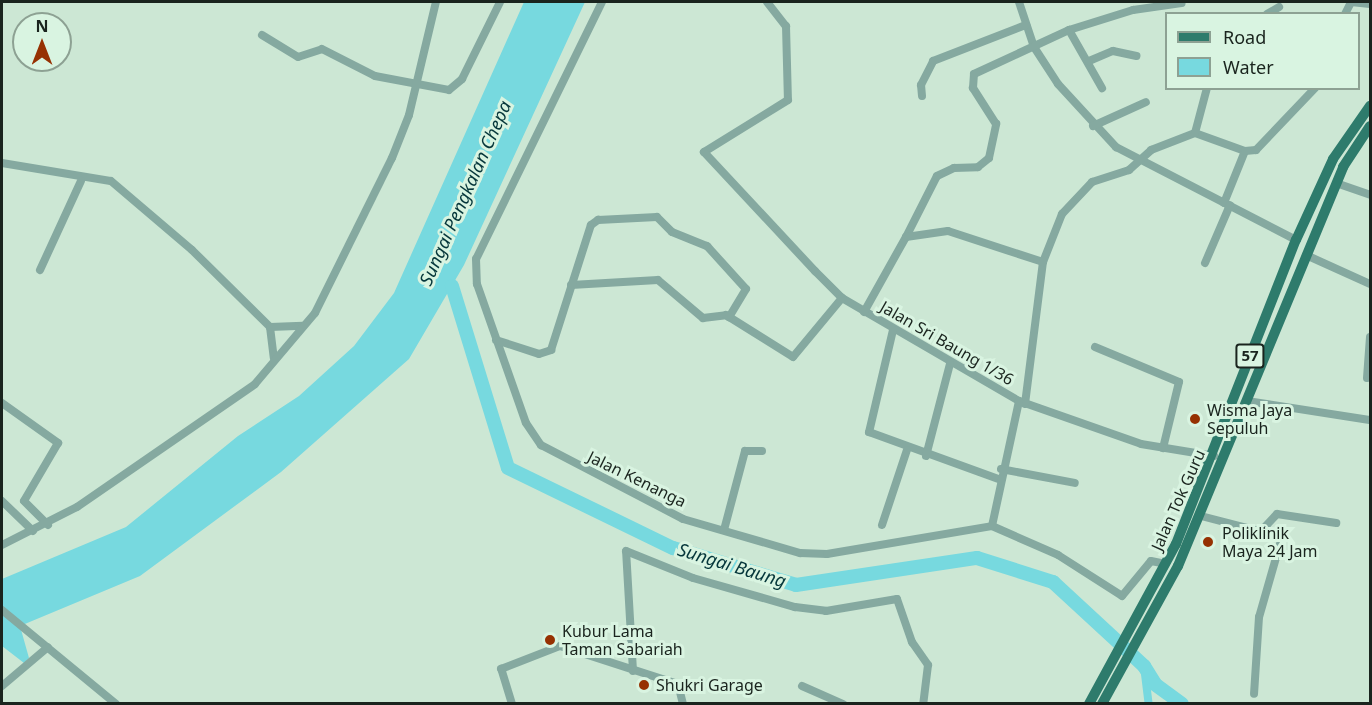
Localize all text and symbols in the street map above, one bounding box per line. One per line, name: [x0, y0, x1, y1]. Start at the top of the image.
north arrow: [12, 12, 72, 72]
legend: [1165, 12, 1360, 90]
text: N: [35, 15, 49, 37]
text: Road: [1223, 25, 1266, 49]
text: Water: [1223, 55, 1274, 79]
water label: Sungai Pengkalan Chepa: [415, 97, 515, 289]
street label: Jalan Sri Baung 1/36: [877, 297, 1017, 389]
road number: 57: [1235, 344, 1265, 368]
place label: Wisma Jaya Sepuluh: [1207, 400, 1292, 438]
marker: Wisma Jaya Sepuluh: [1188, 412, 1202, 426]
street label: Jalan Tok Guru: [1147, 446, 1209, 554]
street label: Jalan Kenanga: [585, 447, 689, 511]
place label: Poliklinik Maya 24 Jam: [1222, 523, 1318, 561]
marker: Poliklinik Maya 24 Jam: [1199, 533, 1217, 551]
water label: Sungai Baung: [675, 538, 789, 592]
place label: Kubur Lama Taman Sabariah: [562, 621, 683, 659]
marker: Kubur Lama Taman Sabariah: [543, 633, 557, 647]
place label: Shukri Garage: [656, 675, 763, 695]
marker: Shukri Garage: [637, 678, 651, 692]

